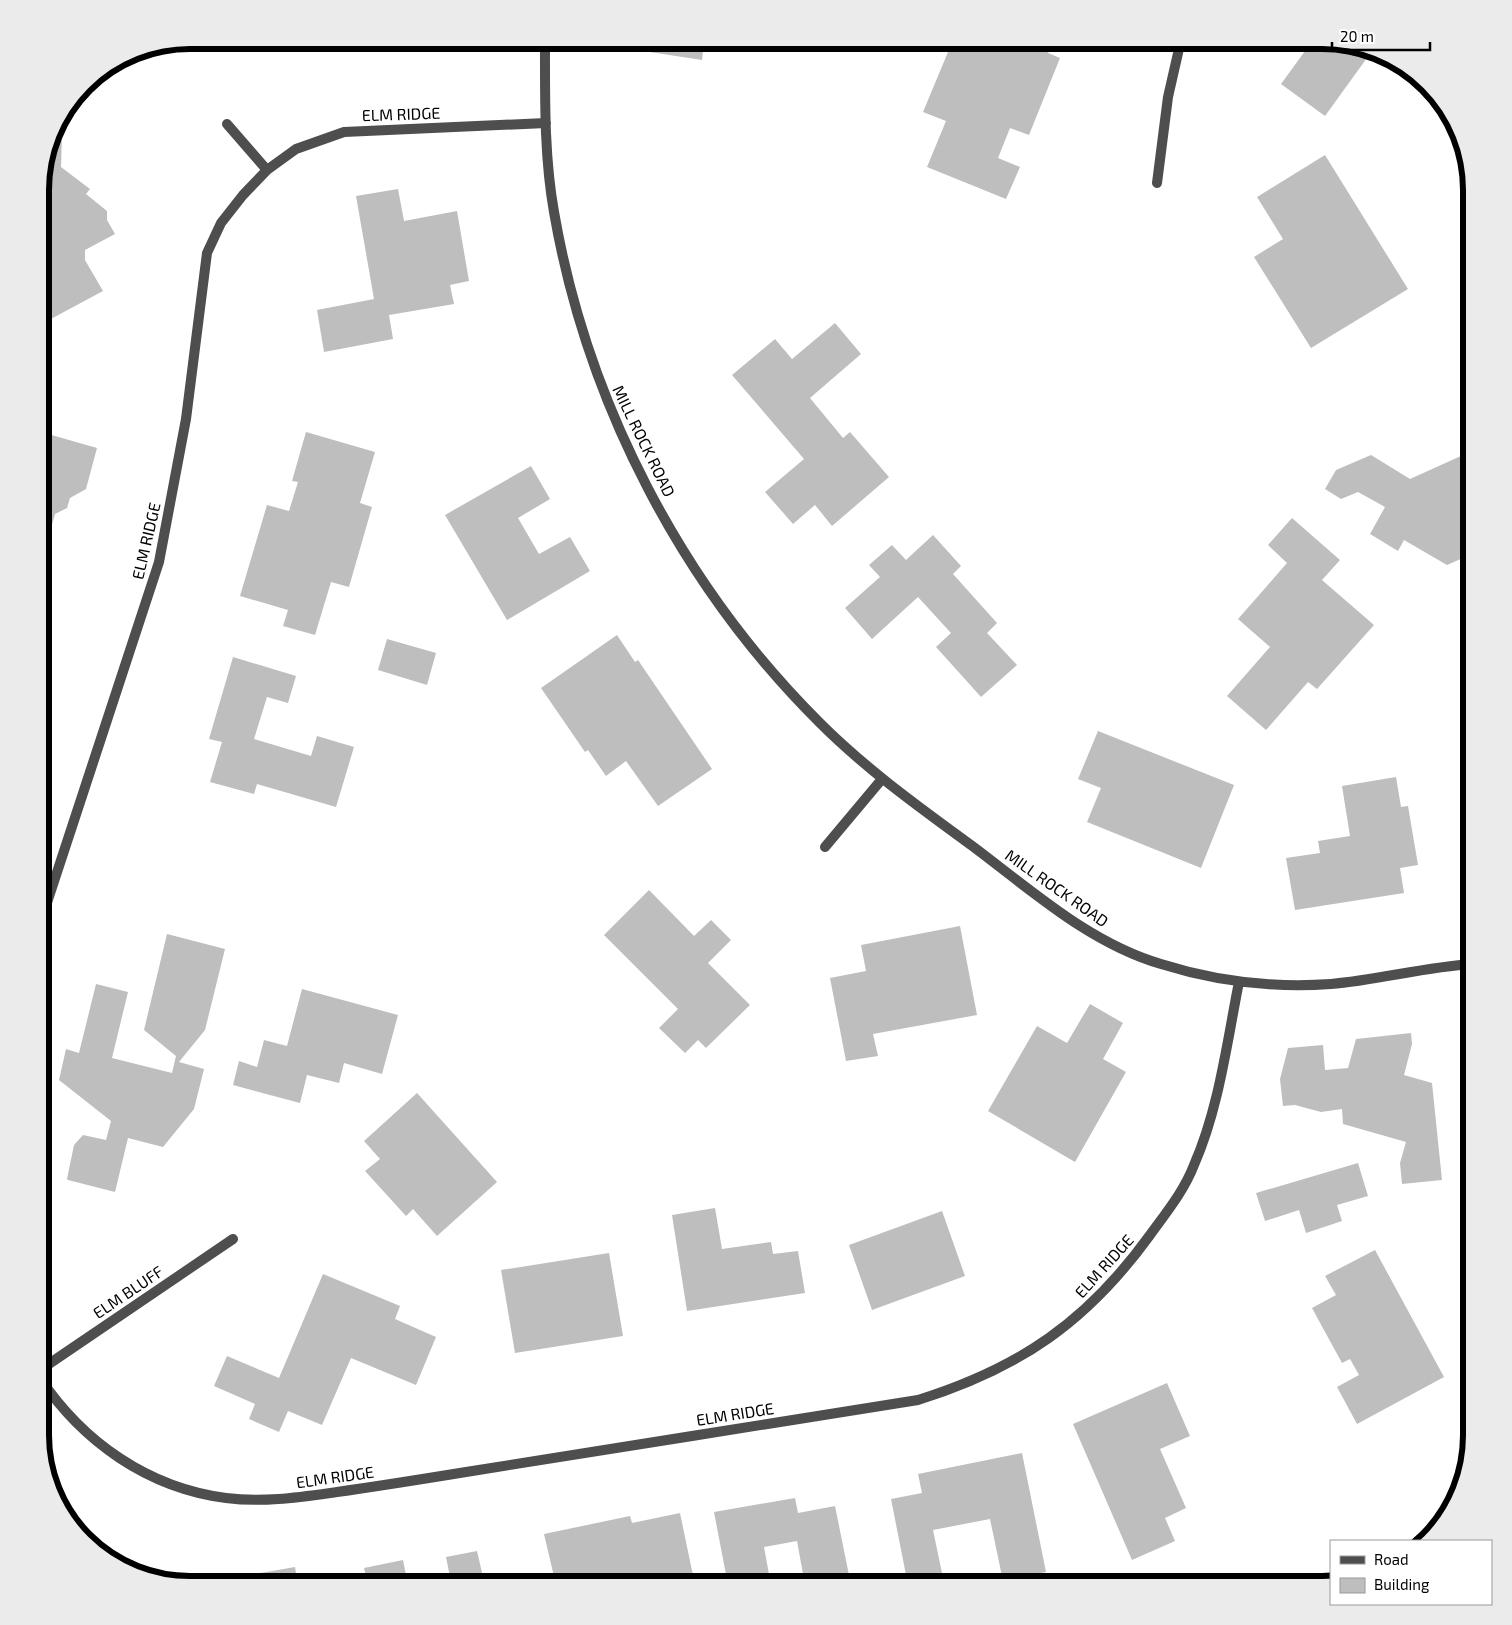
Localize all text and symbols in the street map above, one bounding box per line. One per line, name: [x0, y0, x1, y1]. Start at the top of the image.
scale bar: [1332, 20, 1430, 52]
text: 20 m: [1340, 27, 1374, 45]
street label: ELM RIDGE: [361, 103, 441, 124]
street label: MILL ROCK ROAD: [609, 382, 680, 500]
street label: ELM RIDGE: [127, 500, 164, 581]
street label: MILL ROCK ROAD: [1002, 845, 1113, 930]
street label: ELM RIDGE: [1070, 1230, 1137, 1301]
street label: ELM BLUFF: [89, 1261, 167, 1322]
street label: ELM RIDGE: [695, 1398, 775, 1429]
street label: ELM RIDGE: [295, 1462, 375, 1491]
legend: [1330, 1540, 1492, 1605]
text: Road: [1374, 1550, 1409, 1568]
text: Building: [1374, 1575, 1430, 1593]

